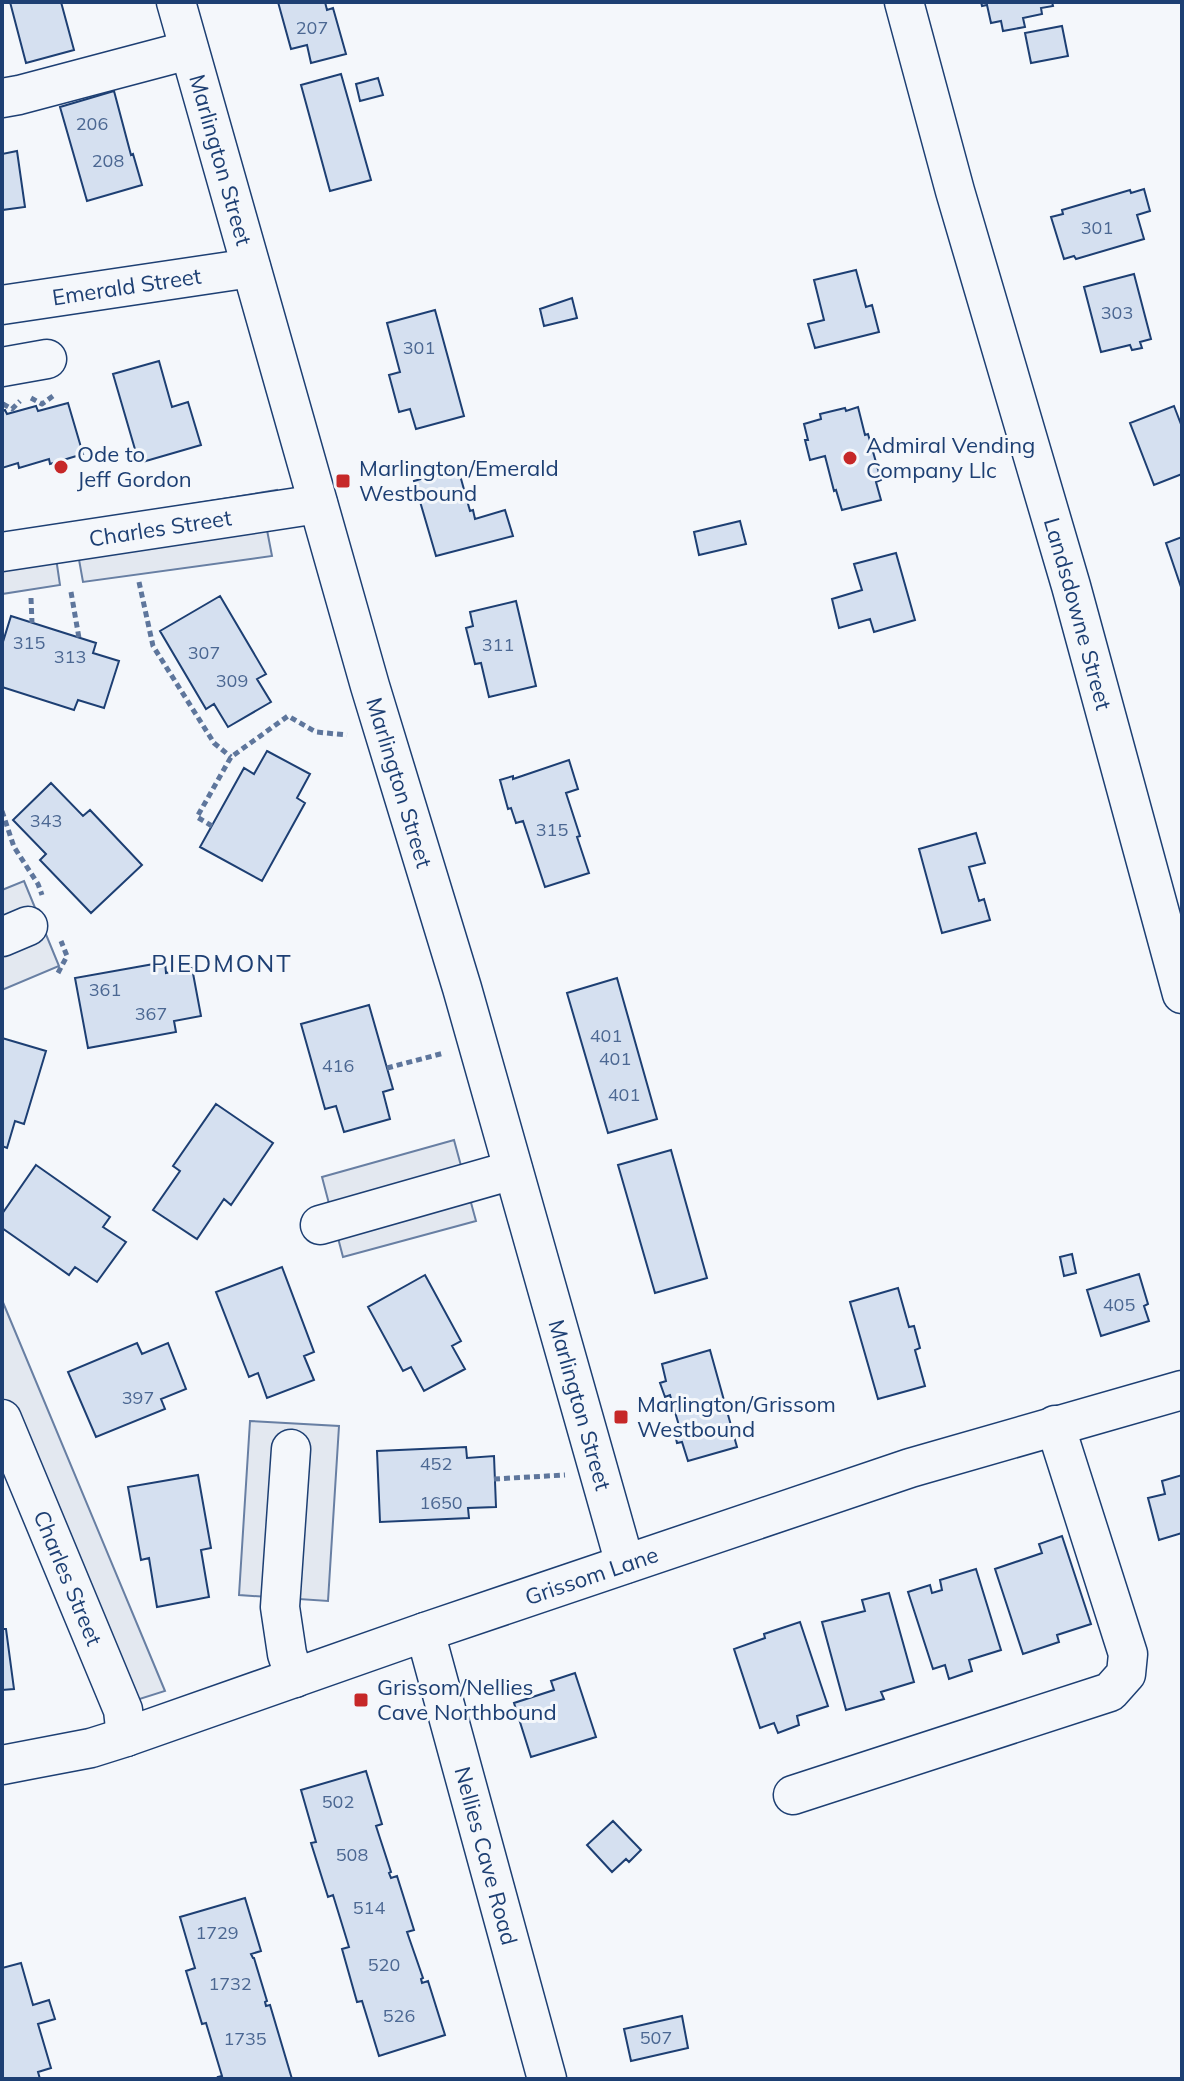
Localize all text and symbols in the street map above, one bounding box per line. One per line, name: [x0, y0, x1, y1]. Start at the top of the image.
house number: 207: [296, 16, 328, 39]
street label: Marlington Street: [183, 71, 258, 249]
house number: 206: [76, 112, 108, 135]
house number: 208: [92, 149, 124, 172]
house number: 301: [1081, 216, 1113, 239]
street label: Emerald Street: [50, 262, 203, 311]
house number: 303: [1101, 301, 1133, 324]
house number: 301: [403, 336, 435, 359]
place label: Admiral Vending Company Llc: [866, 431, 1035, 484]
place label: Ode to Jeff Gordon: [77, 440, 192, 493]
marker: Admiral Vending Company Llc: [841, 449, 859, 467]
place label: Marlington/Emerald Westbound: [359, 454, 559, 507]
marker: Ode to Jeff Gordon: [52, 458, 70, 476]
marker: Marlington/Emerald Westbound: [334, 472, 352, 490]
street label: Charles Street: [87, 503, 234, 553]
street label: Landsdowne Street: [1038, 514, 1118, 713]
house number: 315: [13, 631, 45, 654]
house number: 311: [482, 633, 514, 656]
house number: 307: [188, 641, 220, 664]
house number: 313: [54, 645, 86, 668]
house number: 309: [216, 669, 248, 692]
street label: Marlington Street: [360, 694, 439, 871]
house number: 343: [30, 809, 62, 832]
house number: 315: [536, 818, 568, 841]
district label: PIEDMONT: [151, 948, 293, 978]
house number: 361: [89, 978, 121, 1001]
house number: 367: [135, 1002, 167, 1025]
house number: 401: [590, 1024, 622, 1047]
house number: 401: [599, 1047, 631, 1070]
house number: 416: [322, 1054, 354, 1077]
house number: 401: [608, 1083, 640, 1106]
house number: 405: [1103, 1293, 1135, 1316]
street label: Marlington Street: [542, 1316, 618, 1494]
house number: 397: [122, 1386, 154, 1409]
place label: Marlington/Grissom Westbound: [637, 1390, 836, 1443]
marker: Marlington/Grissom Westbound: [612, 1408, 630, 1426]
house number: 452: [420, 1452, 452, 1475]
house number: 1650: [419, 1491, 463, 1514]
street label: Charles Street: [27, 1506, 109, 1650]
street label: Grissom Lane: [521, 1540, 662, 1611]
place label: Grissom/Nellies Cave Northbound: [377, 1673, 557, 1726]
marker: Grissom/Nellies Cave Northbound: [352, 1691, 370, 1709]
street label: Nellies Cave Road: [448, 1763, 524, 1948]
house number: 502: [322, 1790, 354, 1813]
house number: 508: [336, 1843, 368, 1866]
house number: 514: [353, 1896, 385, 1919]
house number: 1729: [195, 1921, 239, 1944]
house number: 520: [368, 1953, 400, 1976]
house number: 1732: [208, 1972, 252, 1995]
house number: 526: [383, 2004, 415, 2027]
house number: 507: [640, 2026, 672, 2049]
house number: 1735: [223, 2027, 267, 2050]

